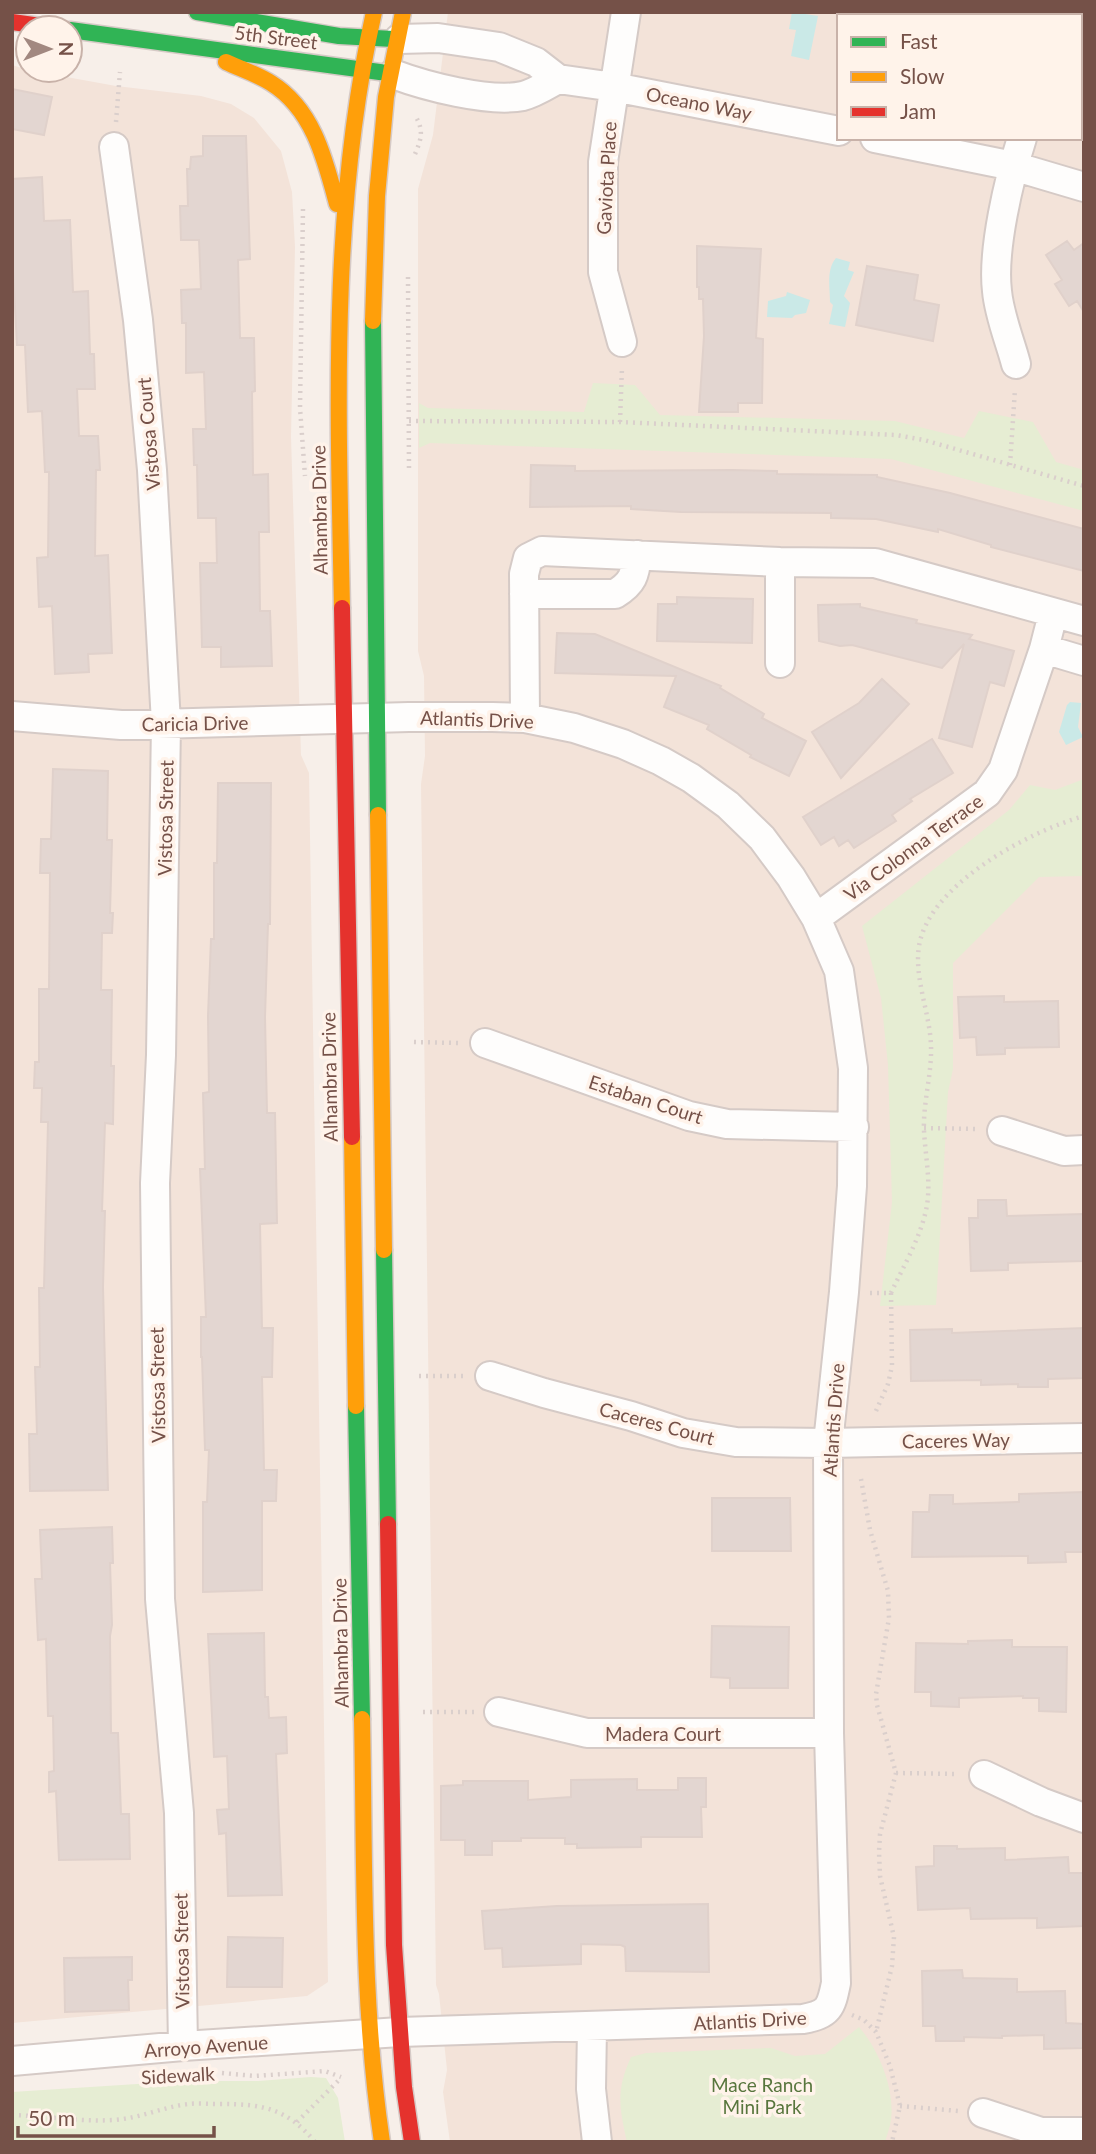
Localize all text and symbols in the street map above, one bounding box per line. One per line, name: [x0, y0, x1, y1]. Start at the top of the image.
north arrow: [14, 14, 84, 84]
legend: [837, 14, 1082, 140]
street label: 5th Street: [233, 21, 319, 54]
text: Fast: [900, 28, 938, 53]
text: N: [55, 42, 78, 56]
text: Slow: [900, 63, 945, 88]
street label: Oceano Way: [644, 81, 754, 125]
text: Jam: [900, 98, 936, 123]
street label: Gaviota Place: [592, 121, 620, 235]
street label: Vistosa Court: [132, 376, 164, 491]
street label: Alhambra Drive: [306, 445, 332, 575]
street label: Atlantis Drive: [420, 706, 534, 732]
street label: Caricia Drive: [141, 711, 249, 735]
street label: Vistosa Street: [152, 760, 178, 876]
street label: Via Colonna Terrace: [839, 789, 987, 905]
street label: Alhambra Drive: [316, 1012, 342, 1142]
street label: Estaban Court: [586, 1070, 706, 1128]
street label: Vistosa Street: [144, 1327, 170, 1443]
street label: Atlantis Drive: [818, 1363, 848, 1477]
street label: Caceres Court: [597, 1397, 717, 1449]
street label: Caceres Way: [902, 1428, 1010, 1452]
street label: Alhambra Drive: [327, 1578, 353, 1708]
street label: Madera Court: [605, 1722, 721, 1745]
street label: Vistosa Street: [168, 1893, 194, 2009]
street label: Atlantis Drive: [693, 2006, 807, 2034]
street label: Arroyo Avenue: [143, 2030, 269, 2062]
street label: Sidewalk: [141, 2062, 216, 2088]
park label: Mace Ranch Mini Park: [711, 2073, 813, 2118]
scale bar: [18, 2094, 214, 2138]
text: 50 m: [28, 2105, 75, 2130]

